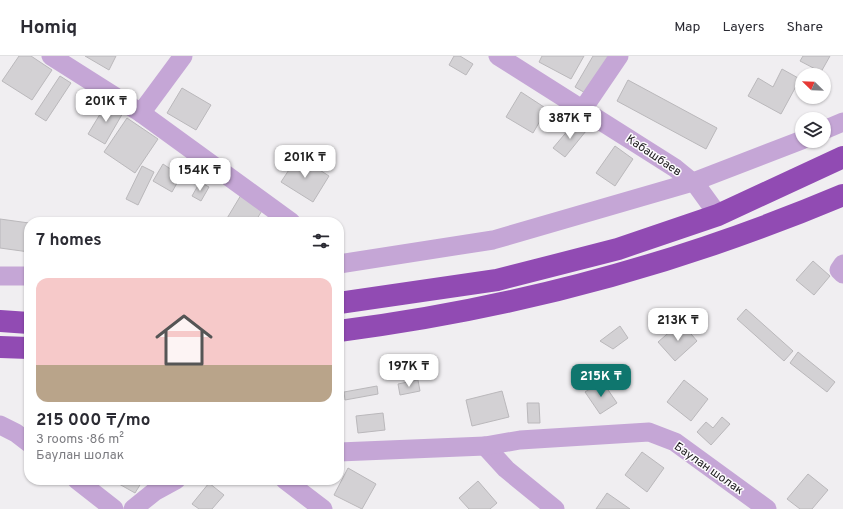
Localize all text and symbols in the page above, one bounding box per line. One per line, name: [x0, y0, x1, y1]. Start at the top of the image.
text: Homiq: [20, 16, 77, 40]
text: Map: [674, 19, 700, 36]
text: Layers: [722, 19, 764, 36]
text: Share: [786, 19, 823, 36]
north arrow: [795, 68, 831, 104]
map controls: [795, 68, 831, 148]
pin: 201K ₸: [73, 89, 139, 123]
text: 201K ₸: [85, 94, 127, 110]
pin: 387K ₸: [537, 106, 603, 140]
text: 387K ₸: [548, 111, 592, 127]
button: layers: [795, 112, 831, 148]
street label: Кабашбаев: [623, 131, 684, 180]
pin: 201K ₸: [272, 145, 338, 179]
text: 201K ₸: [284, 150, 326, 166]
pin: 154K ₸: [167, 158, 233, 192]
text: 154K ₸: [179, 163, 221, 179]
text: 7 homes: [36, 230, 102, 252]
icon: filters: [310, 230, 332, 252]
icon: home: [148, 304, 220, 376]
pin: 213K ₸: [645, 308, 711, 342]
text: 213K ₸: [657, 313, 699, 329]
pin: 197K ₸: [376, 354, 442, 388]
text: 197K ₸: [389, 359, 429, 375]
pin: 215K ₸: [568, 364, 634, 398]
text: 215K ₸: [580, 369, 622, 385]
text: 215 000 ₸/mo: [36, 410, 150, 432]
text: 3 rooms · 86 m²: [36, 432, 124, 448]
street label: Баулан шолак: [671, 439, 746, 499]
text: Баулан шолак: [36, 448, 124, 464]

